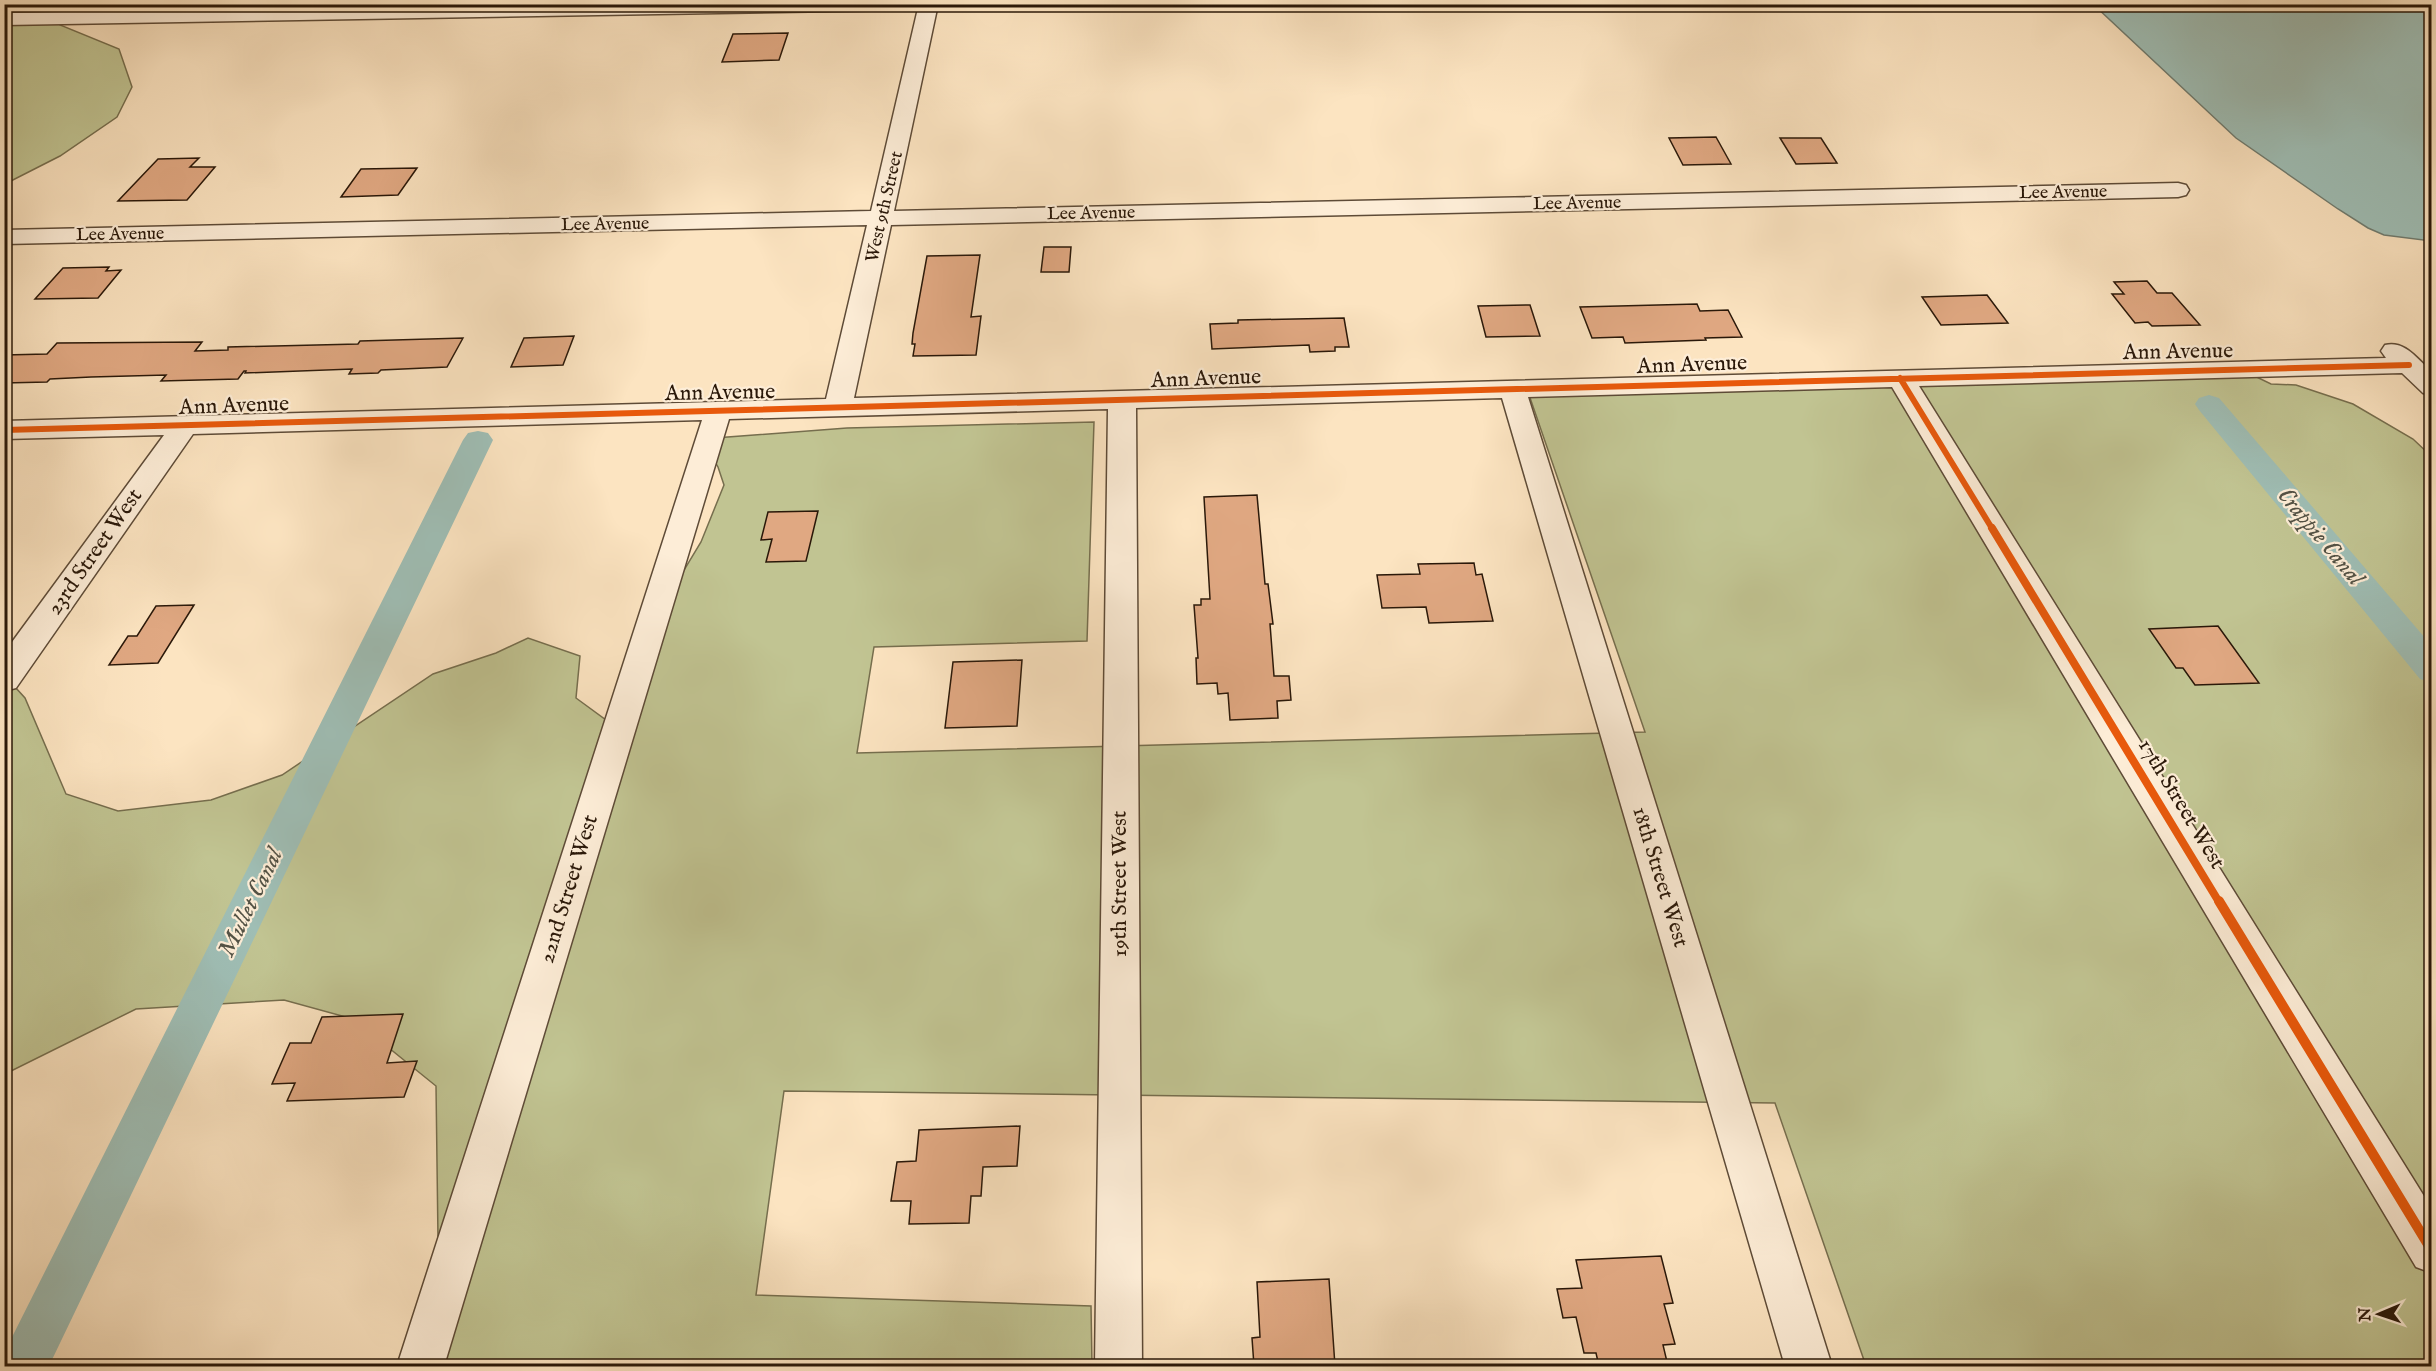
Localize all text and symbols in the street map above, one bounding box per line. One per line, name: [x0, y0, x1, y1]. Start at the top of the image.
street label: West 9th Street: [861, 149, 909, 265]
street label: Lee Avenue: [2019, 181, 2107, 205]
street label: Lee Avenue: [1533, 192, 1621, 216]
street label: Lee Avenue: [1047, 202, 1135, 226]
street label: Lee Avenue: [561, 213, 649, 237]
street label: Lee Avenue: [76, 223, 164, 247]
street label: Ann Avenue: [2122, 337, 2233, 367]
street label: Ann Avenue: [1635, 349, 1748, 381]
street label: Ann Avenue: [1149, 363, 1262, 395]
street label: Ann Avenue: [664, 378, 775, 408]
street label: Ann Avenue: [177, 390, 290, 422]
water label: Crappie Canal: [2270, 481, 2372, 595]
street label: 23rd Street West: [41, 483, 149, 621]
street label: 17th Street West: [2131, 734, 2231, 875]
street label: 18th Street West: [1625, 803, 1695, 951]
street label: 19th Street West: [1106, 810, 1134, 957]
street label: 22nd Street West: [533, 811, 605, 967]
water label: Mullet Canal: [211, 841, 292, 962]
north arrow: [2349, 1284, 2409, 1344]
text: N: [2356, 1307, 2376, 1323]

